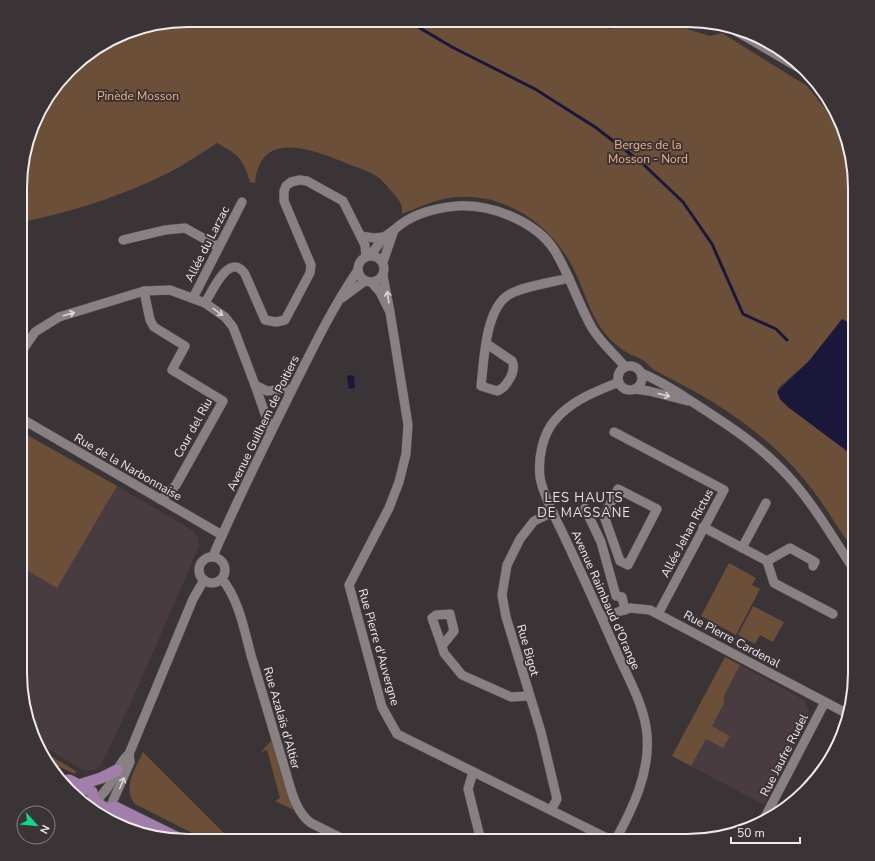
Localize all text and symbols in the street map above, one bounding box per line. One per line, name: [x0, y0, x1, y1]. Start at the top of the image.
park label: Pinède Mosson: [97, 88, 179, 104]
park label: Berges de la Mosson - Nord: [608, 137, 688, 167]
street label: Allée du Larzac: [181, 203, 233, 285]
one-way arrow: [384, 291, 392, 304]
one-way arrow: [213, 308, 224, 316]
one-way arrow: [62, 310, 75, 317]
street label: Avenue Guilhem de Poitiers: [223, 352, 303, 493]
one-way arrow: [657, 391, 670, 399]
street label: Cour del Riu: [170, 395, 216, 461]
street label: Rue de la Narbonnaise: [71, 430, 185, 504]
street label: Allée Jehan Rictus: [657, 486, 717, 580]
district label: LES HAUTS DE MASSANE: [537, 489, 631, 522]
street label: Avenue Raimbaud d'Orange: [568, 528, 644, 672]
street label: Rue Pierre d'Auvergne: [355, 587, 403, 707]
street label: Rue Pierre Cardenal: [681, 607, 784, 672]
street label: Rue Bigot: [513, 622, 543, 678]
street label: Rue Azalaïs d'Altier: [260, 665, 304, 772]
street label: Rue Jaufre Rudel: [756, 711, 812, 799]
one-way arrow: [119, 777, 126, 789]
north arrow: [16, 805, 56, 845]
scale bar: [731, 819, 800, 845]
text: N: [36, 822, 53, 836]
text: 50 m: [737, 825, 765, 841]

